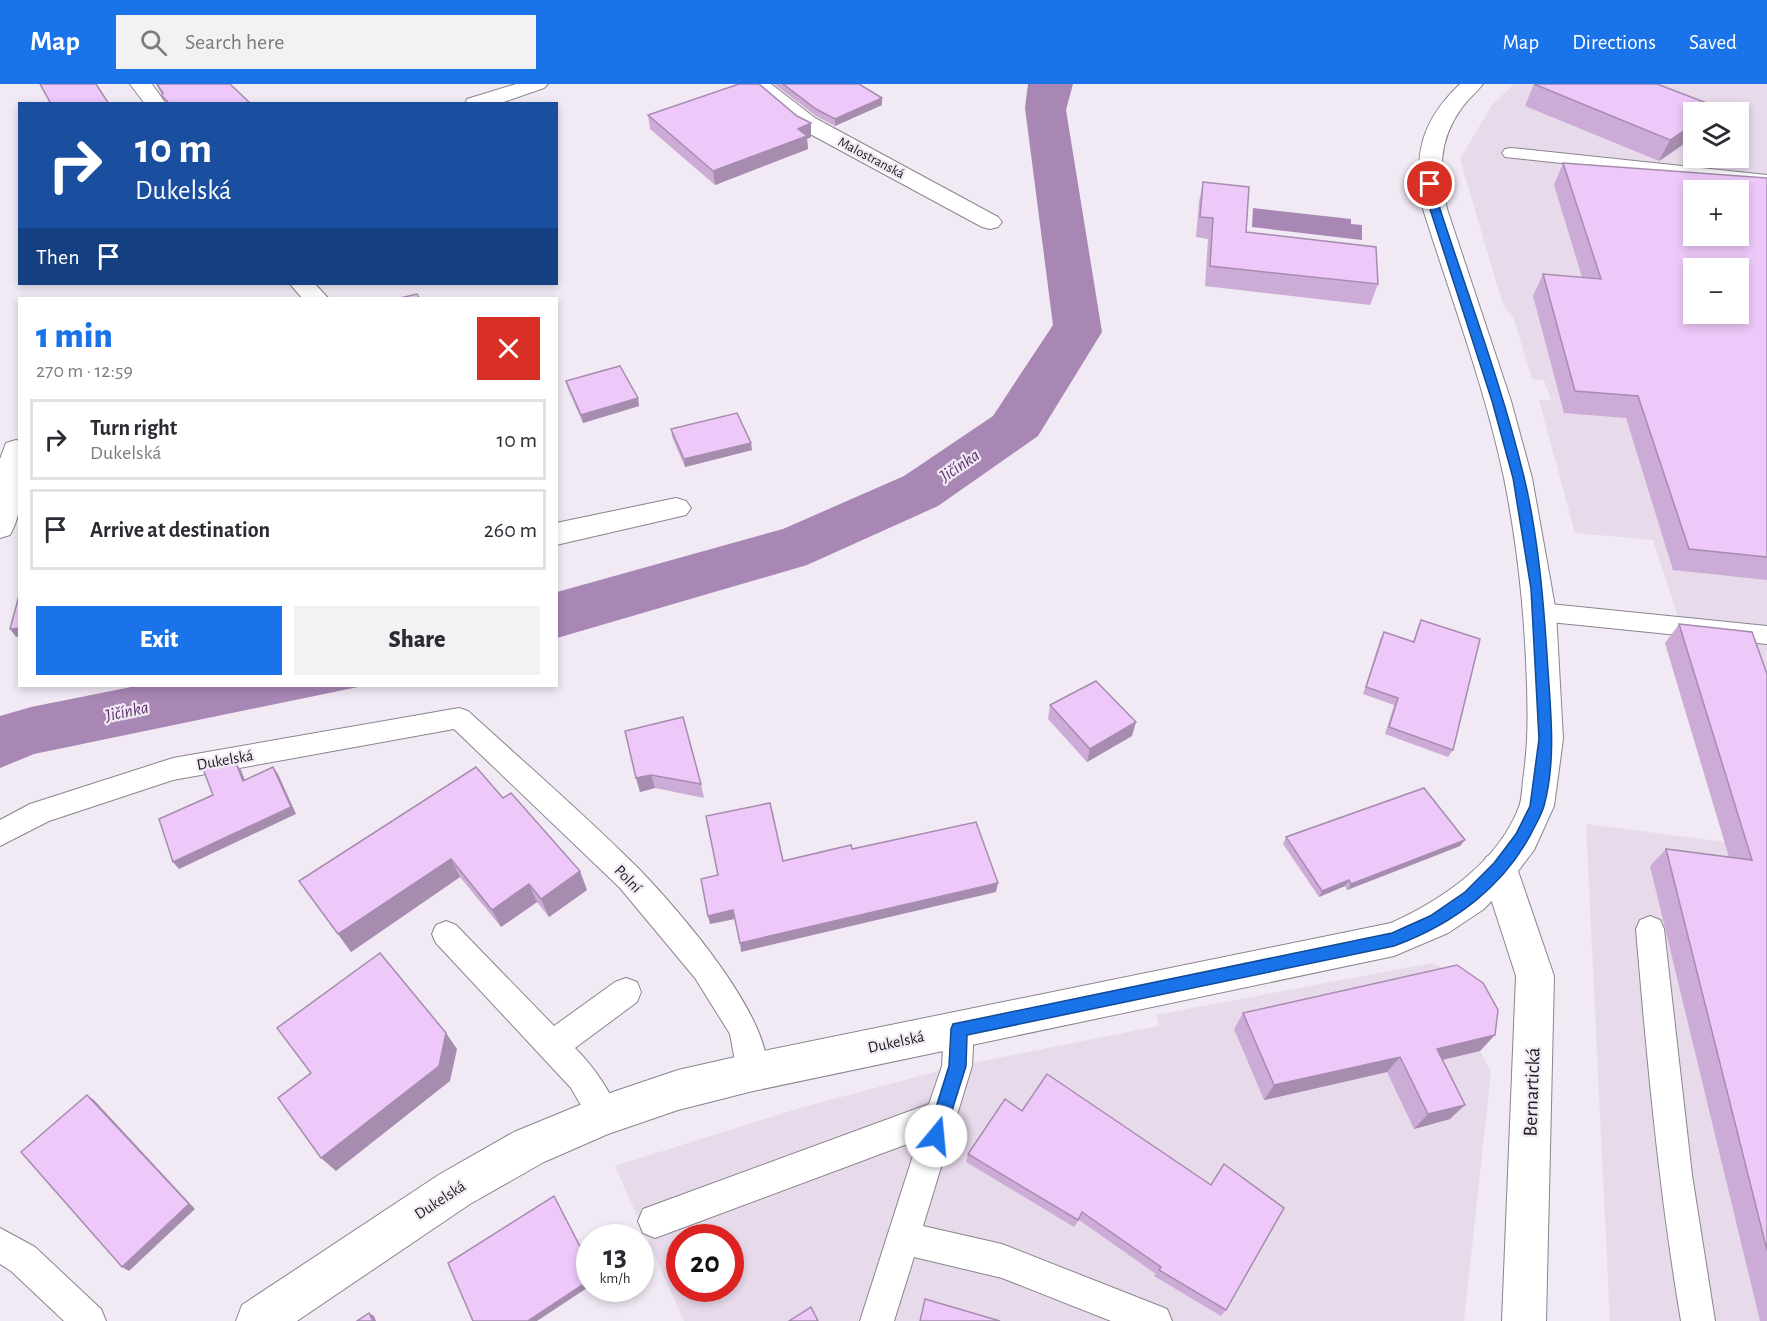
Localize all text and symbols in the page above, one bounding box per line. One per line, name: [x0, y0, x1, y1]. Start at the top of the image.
search box: [116, 15, 536, 69]
icon: search: [137, 26, 170, 59]
text: Map: [30, 28, 80, 56]
text: Search here: [185, 31, 284, 53]
text: Map: [1503, 32, 1539, 53]
text: Directions: [1572, 32, 1656, 53]
text: Saved: [1689, 32, 1737, 53]
map controls: [1683, 102, 1749, 324]
button: layers: [1683, 102, 1749, 168]
icon: right: [36, 126, 114, 204]
text: 10 m: [135, 128, 212, 170]
street label: Malostranská: [835, 135, 907, 182]
pin: [1404, 158, 1455, 209]
icon: arrive: [1413, 167, 1446, 200]
text: Dukelská: [135, 177, 231, 204]
button: +: [1683, 180, 1749, 246]
icon: arrive: [92, 240, 125, 273]
text: Then: [36, 246, 80, 268]
button: −: [1683, 258, 1749, 324]
button: close: [477, 317, 540, 380]
text: 1 min: [36, 318, 113, 354]
text: 270 m · 12:59: [36, 361, 133, 381]
text: Turn right: [90, 417, 177, 439]
icon: right: [39, 423, 72, 456]
text: 10 m: [497, 429, 537, 451]
text: Dukelská: [90, 443, 161, 463]
water label: Jičínka: [936, 446, 983, 486]
icon: arrive: [39, 513, 72, 546]
text: Arrive at destination: [90, 519, 270, 541]
text: 260 m: [484, 519, 537, 541]
button: Exit: [36, 606, 282, 675]
button: Share: [294, 606, 540, 675]
water label: Jičínka: [103, 699, 150, 726]
street label: Dukelská: [195, 747, 255, 773]
street label: Polní: [611, 862, 645, 896]
street label: Dukelská: [866, 1028, 926, 1056]
street label: Bernartická: [1520, 1047, 1544, 1137]
position arrow: [904, 1104, 968, 1168]
street label: Dukelská: [412, 1178, 468, 1222]
speed limit sign: 20: [666, 1224, 744, 1302]
text: 13: [603, 1241, 627, 1271]
text: km/h: [600, 1271, 630, 1286]

